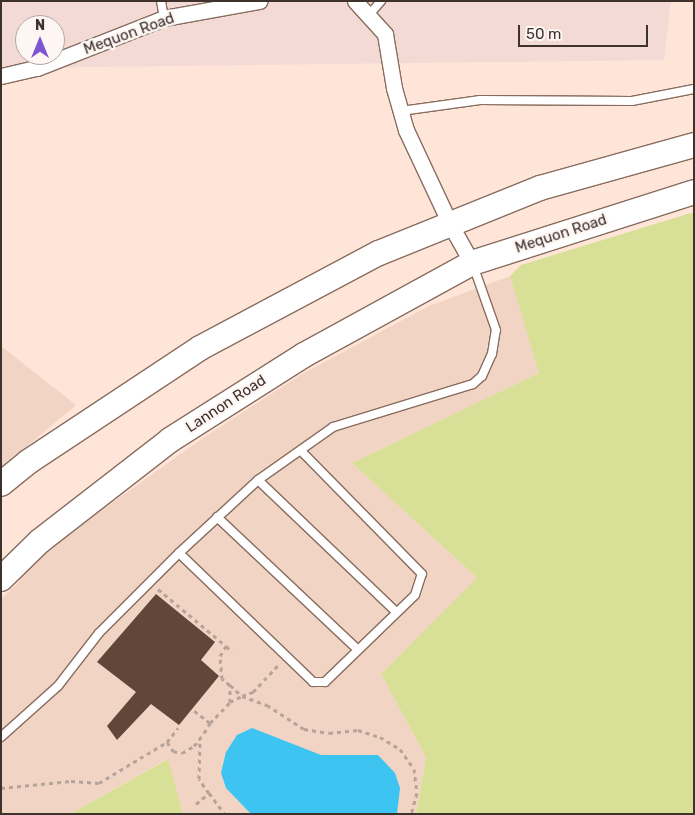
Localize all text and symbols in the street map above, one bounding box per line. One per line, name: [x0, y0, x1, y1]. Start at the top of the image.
street label: Mequon Road: [81, 9, 177, 59]
north arrow: [15, 15, 65, 65]
scale bar: [520, 15, 650, 47]
text: N: [35, 17, 45, 34]
text: 50 m: [526, 25, 561, 43]
street label: Mequon Road: [513, 211, 609, 257]
street label: Lannon Road: [183, 371, 269, 437]

